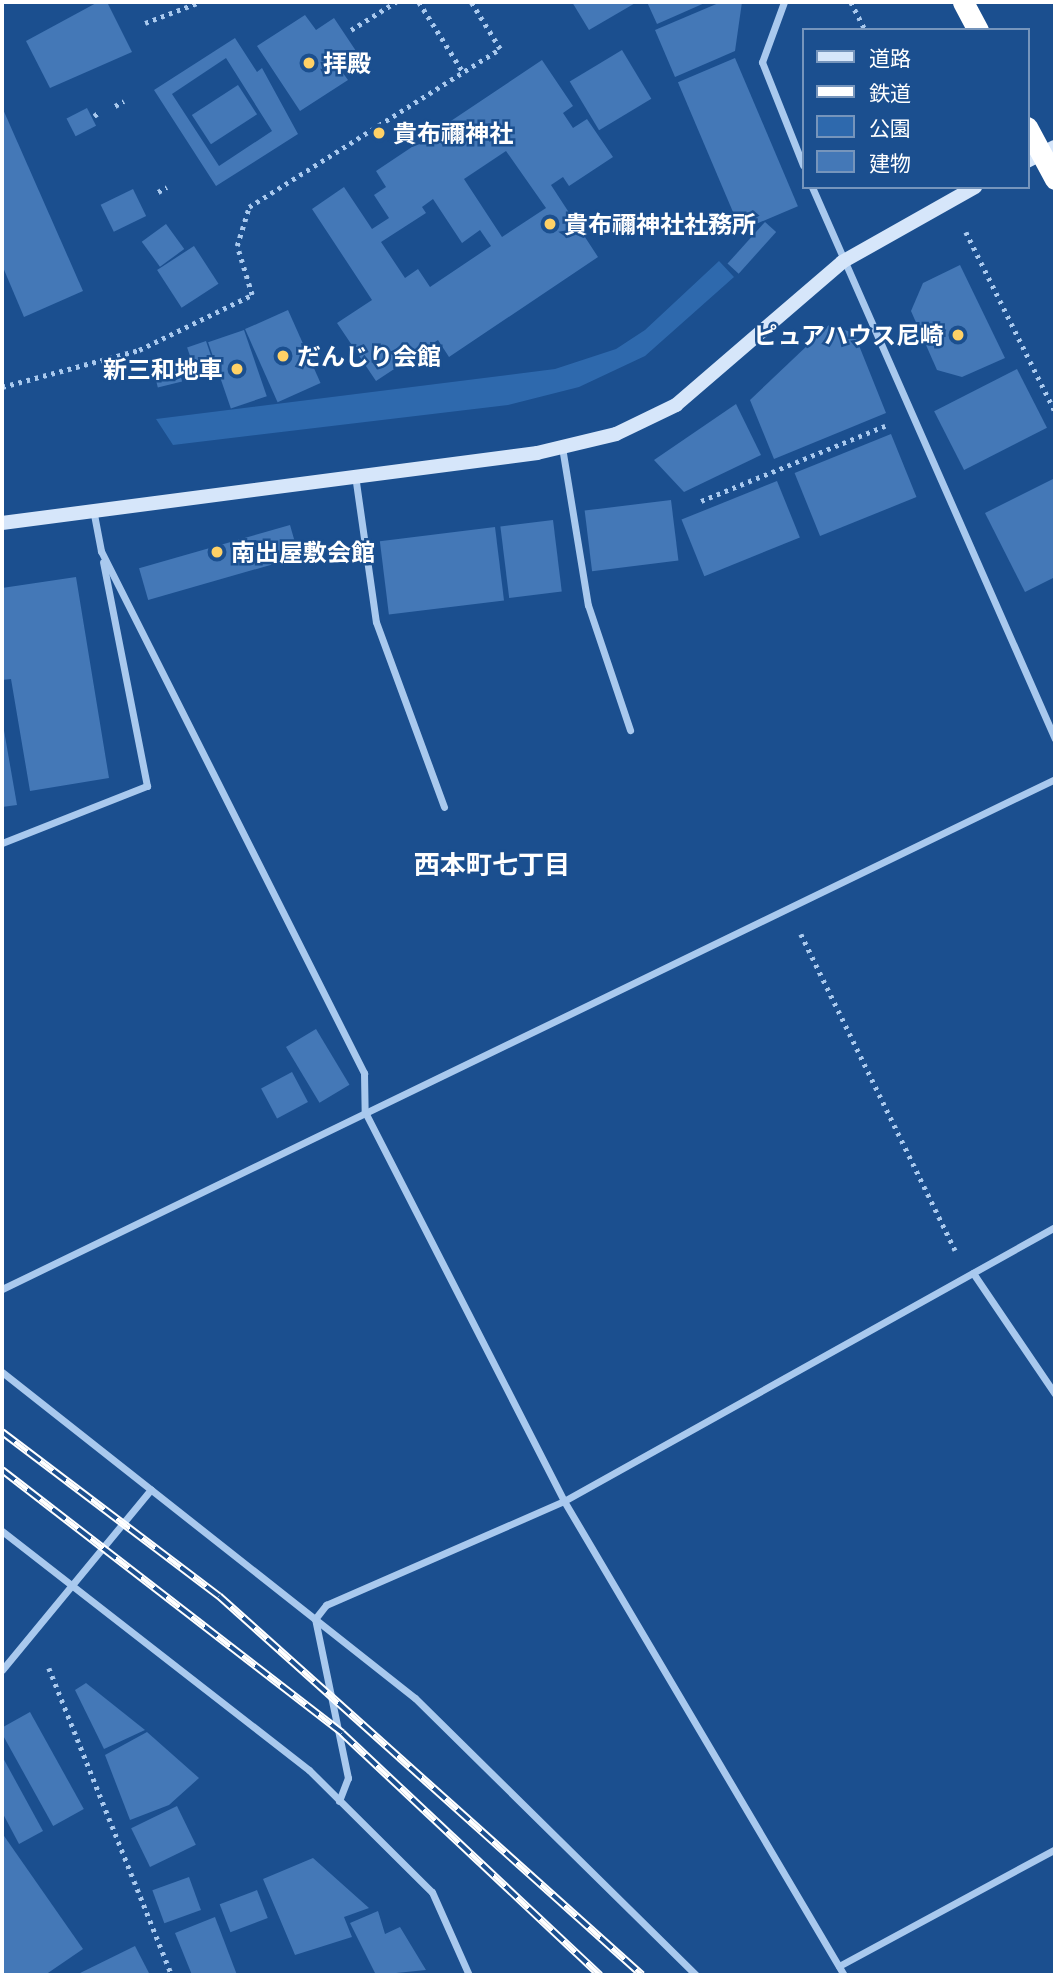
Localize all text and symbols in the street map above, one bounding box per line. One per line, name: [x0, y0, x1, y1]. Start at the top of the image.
legend: [802, 28, 1029, 189]
text: 道路: [869, 44, 911, 72]
place label: 拝殿: [323, 49, 371, 77]
marker: 拝殿: [301, 55, 317, 71]
text: 鉄道: [869, 79, 911, 107]
text: 公園: [869, 114, 911, 142]
place label: 貴布禰神社: [393, 119, 513, 147]
marker: 貴布禰神社: [371, 125, 387, 141]
text: 建物: [869, 149, 911, 177]
place label: 貴布禰神社社務所: [564, 210, 756, 238]
marker: 貴布禰神社社務所: [542, 216, 558, 232]
place label: ピュアハウス尼崎: [752, 321, 944, 349]
marker: ピュアハウス尼崎: [950, 327, 966, 343]
place label: だんじり会館: [297, 342, 441, 370]
marker: だんじり会館: [275, 348, 291, 364]
place label: 新三和地車: [103, 355, 223, 383]
marker: 新三和地車: [229, 361, 245, 377]
place label: 南出屋敷会館: [231, 538, 375, 566]
marker: 南出屋敷会館: [209, 544, 225, 560]
district label: 西本町七丁目: [414, 849, 570, 881]

